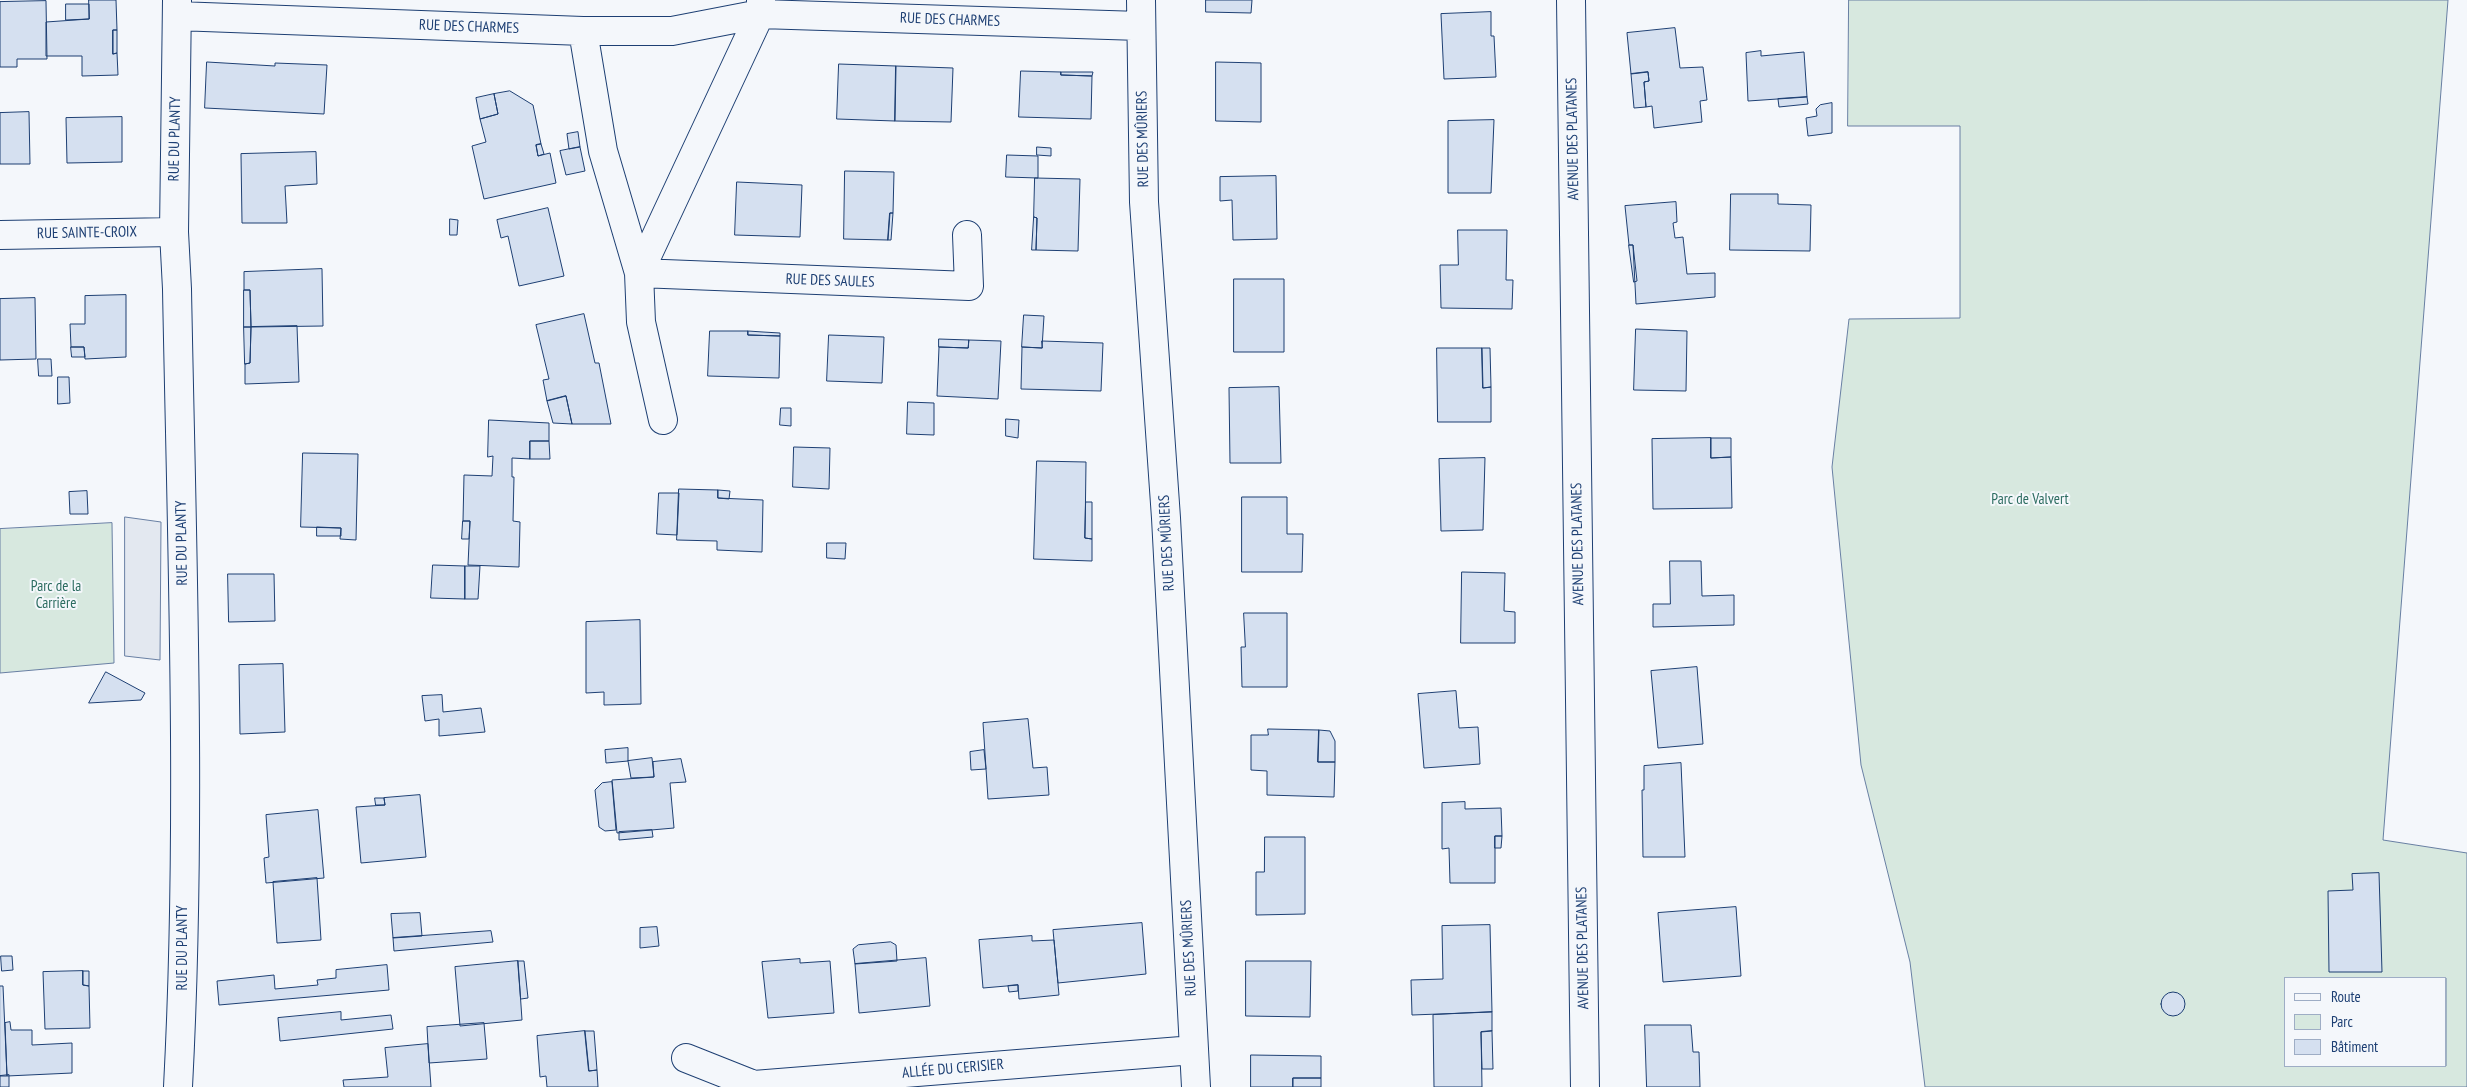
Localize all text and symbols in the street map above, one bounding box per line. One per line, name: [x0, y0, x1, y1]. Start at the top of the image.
street label: RUE DES CHARMES: [900, 9, 1000, 31]
street label: RUE DES CHARMES: [419, 16, 519, 38]
street label: AVENUE DES PLATANES: [1563, 78, 1583, 200]
street label: RUE DES MÛRIERS: [1133, 91, 1153, 187]
street label: RUE DU PLANTY: [165, 96, 185, 182]
street label: RUE SAINTE-CROIX: [37, 223, 137, 243]
street label: RUE DES SAULES: [785, 270, 875, 292]
street label: AVENUE DES PLATANES: [1568, 483, 1588, 605]
park label: Parc de Valvert: [1991, 491, 2069, 509]
street label: RUE DES MÛRIERS: [1155, 494, 1179, 592]
street label: RUE DU PLANTY: [172, 500, 192, 586]
park label: Parc de la Carrière: [31, 578, 81, 613]
street label: AVENUE DES PLATANES: [1573, 887, 1593, 1009]
street label: RUE DES MÛRIERS: [1177, 899, 1201, 997]
street label: RUE DU PLANTY: [174, 906, 192, 990]
legend: [2284, 977, 2447, 1067]
text: Route: [2331, 987, 2361, 1006]
text: Parc: [2331, 1012, 2353, 1031]
text: Bâtiment: [2331, 1037, 2378, 1056]
street label: ALLÉE DU CERISIER: [901, 1056, 1005, 1082]

